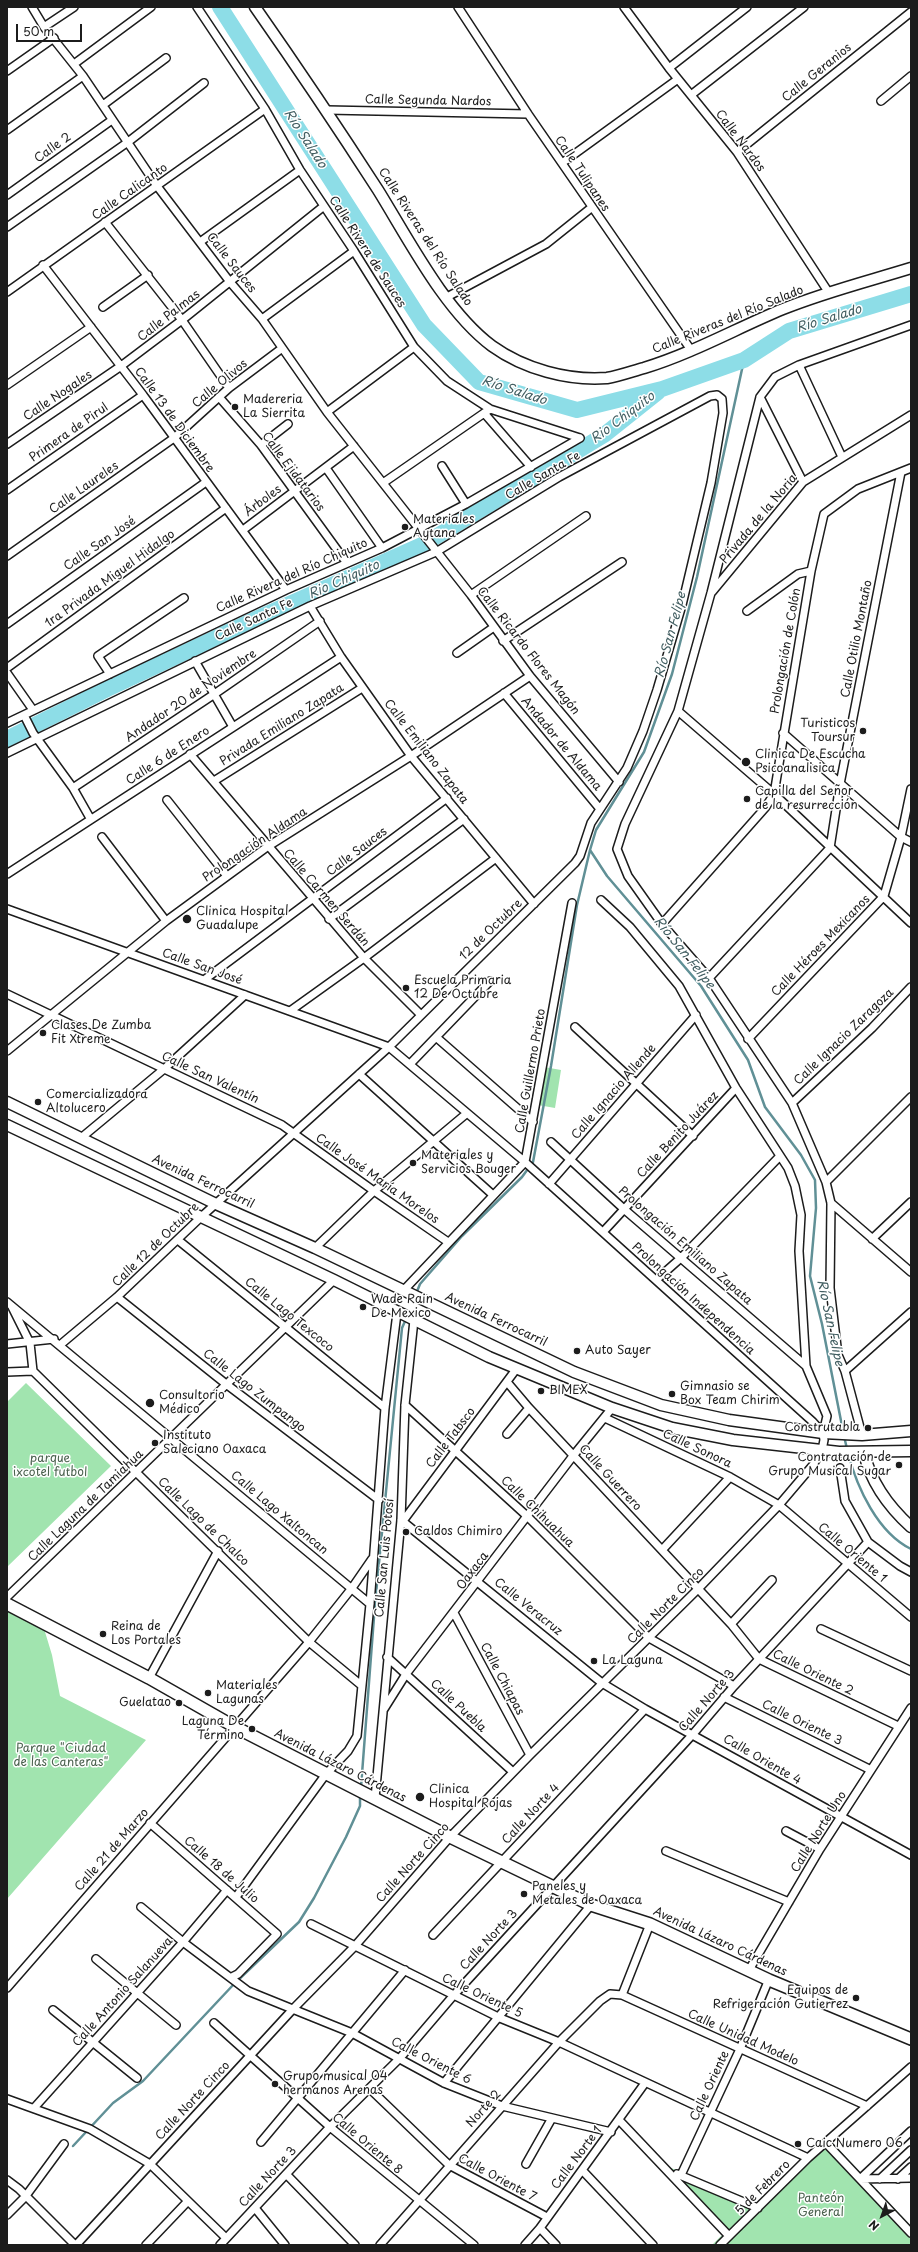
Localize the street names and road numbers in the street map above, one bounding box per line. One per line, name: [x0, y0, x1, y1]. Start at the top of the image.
street label: Calle Geranios: [779, 41, 855, 105]
street label: Calle Segunda Nardos: [365, 93, 491, 109]
street label: Calle Nardos: [712, 107, 768, 175]
street label: Calle 2: [32, 130, 74, 166]
street label: Calle Tulipanes: [551, 133, 613, 215]
street label: Calle Calicanto: [89, 161, 171, 223]
street label: Calle Riveras del Río Salado: [375, 165, 475, 309]
street label: Calle Rivera de Sauces: [326, 194, 408, 310]
street label: Calle Sauces: [203, 230, 259, 296]
street label: Calle Riveras del Río Salado: [650, 283, 806, 357]
street label: Calle Palmas: [135, 287, 203, 345]
street label: Calle Olivos: [189, 357, 251, 411]
street label: Calle 13 de Diciembre: [131, 365, 217, 475]
street label: Calle Nogales: [21, 368, 95, 424]
street label: Primera de Pirul: [27, 400, 111, 466]
street label: Calle Ejidatarios: [259, 430, 327, 514]
street label: Calle Santa Fe: [503, 449, 583, 503]
street label: Calle Laureles: [47, 459, 121, 517]
street label: Privada de la Noria: [717, 471, 801, 567]
street label: Árboles: [241, 482, 285, 520]
street label: Calle San José: [61, 514, 139, 574]
street label: 1ra Privada Miguel Hidalgo: [42, 527, 178, 631]
street label: Calle Rivera del Río Chiquito: [214, 536, 370, 616]
street label: Calle Otilio Montaño: [839, 579, 875, 699]
street label: Calle Ricardo Flores Magón: [474, 584, 582, 718]
street label: Prolongación de Colón: [768, 587, 804, 715]
street label: Calle Santa Fe: [213, 596, 295, 644]
street label: Andador 20 de Noviembre: [123, 647, 259, 745]
street label: Privada Emiliano Zapata: [217, 681, 347, 769]
street label: Andador de Aldama: [518, 694, 604, 794]
street label: Calle Emiliano Zapata: [381, 697, 471, 807]
street label: Calle 6 de Enero: [124, 724, 212, 788]
street label: Prolongación Aldama: [200, 805, 310, 885]
street label: Calle Sauces: [324, 825, 390, 879]
street label: Calle Carmen Serdán: [280, 846, 372, 950]
street label: Calle Héroes Mexicanos: [769, 892, 873, 1000]
street label: 12 de Octubre: [457, 896, 525, 964]
street label: Calle San José: [160, 946, 244, 988]
street label: Calle Ignacio Zaragoza: [791, 986, 897, 1088]
street label: Calle Guillermo Prieto: [513, 1008, 549, 1134]
street label: Calle Ignacio Allende: [569, 1042, 659, 1142]
street label: Calle San Valentín: [159, 1049, 261, 1107]
street label: Calle Benito Juárez: [634, 1089, 722, 1181]
street label: Calle José María Morelos: [312, 1131, 442, 1227]
street label: Avenida Ferrocarril: [150, 1152, 256, 1212]
street label: Prolongación Emiliano Zapata: [615, 1184, 755, 1308]
street label: Calle 12 de Octubre: [110, 1200, 202, 1290]
street label: Prolongación Independencia: [629, 1240, 757, 1358]
street label: Calle Lago Texcoco: [242, 1275, 336, 1355]
street label: Avenida Ferrocarril: [443, 1290, 549, 1350]
street label: Calle Lago Zumpango: [200, 1347, 308, 1435]
street label: Calle Tabsco: [423, 1405, 479, 1471]
street label: Calle Sonora: [660, 1427, 734, 1471]
street label: Calle Guerrero: [576, 1442, 644, 1514]
street label: Calle Laguna de Tamiahua: [25, 1447, 147, 1565]
street label: Calle Lago Xaltoncan: [228, 1468, 330, 1558]
street label: Calle Chihuahua: [497, 1473, 577, 1551]
street label: Calle Lago de Chalco: [154, 1475, 252, 1569]
street label: Calle San Luis Potosí: [373, 1498, 397, 1618]
street label: Calle Oriente 1: [815, 1520, 889, 1586]
street label: Oaxaca: [454, 1549, 492, 1593]
street label: Calle Norte Cinco: [625, 1565, 707, 1647]
street label: Calle Veracruz: [491, 1575, 565, 1639]
street label: Calle Chiapas: [477, 1640, 527, 1718]
street label: Calle Oriente 2: [770, 1647, 856, 1699]
street label: Calle Norte 3: [676, 1667, 738, 1735]
street label: Calle Puebla: [427, 1676, 489, 1736]
street label: Calle Oriente 3: [759, 1697, 845, 1749]
street label: Avenida Lázaro Cárdenas: [272, 1726, 408, 1806]
street label: Calle Oriente 4: [720, 1732, 804, 1788]
street label: Calle Norte 4: [499, 1781, 563, 1847]
street label: Calle Norte Uno: [788, 1789, 850, 1875]
street label: Calle 21 de Marzo: [72, 1806, 152, 1894]
street label: Calle Norte Cinco: [373, 1820, 453, 1906]
street label: Calle 18 de Julio: [181, 1834, 261, 1906]
street label: Avenida Lázaro Cárdenas: [651, 1905, 789, 1979]
street label: Calle Norte 3: [457, 1907, 521, 1973]
street label: Calle Antonio Salanueva: [70, 1934, 176, 2050]
street label: Calle Oriente 5: [439, 1971, 525, 2021]
street label: Calle Unidad Modelo: [685, 2007, 801, 2069]
street label: Calle Oriente 6: [388, 2035, 474, 2087]
street label: Calle Oriente: [687, 2049, 733, 2123]
street label: Calle Norte Cinco: [153, 2059, 233, 2143]
street label: Norte 2: [464, 2087, 504, 2131]
street label: Calle Oriente 8: [329, 2110, 405, 2178]
street label: Calle Norte 1: [549, 2124, 605, 2192]
street label: Calle Norte 3: [236, 2144, 300, 2210]
street label: Calle Oriente 7: [455, 2151, 539, 2205]
street label: 5 de Febrero: [733, 2158, 793, 2218]

